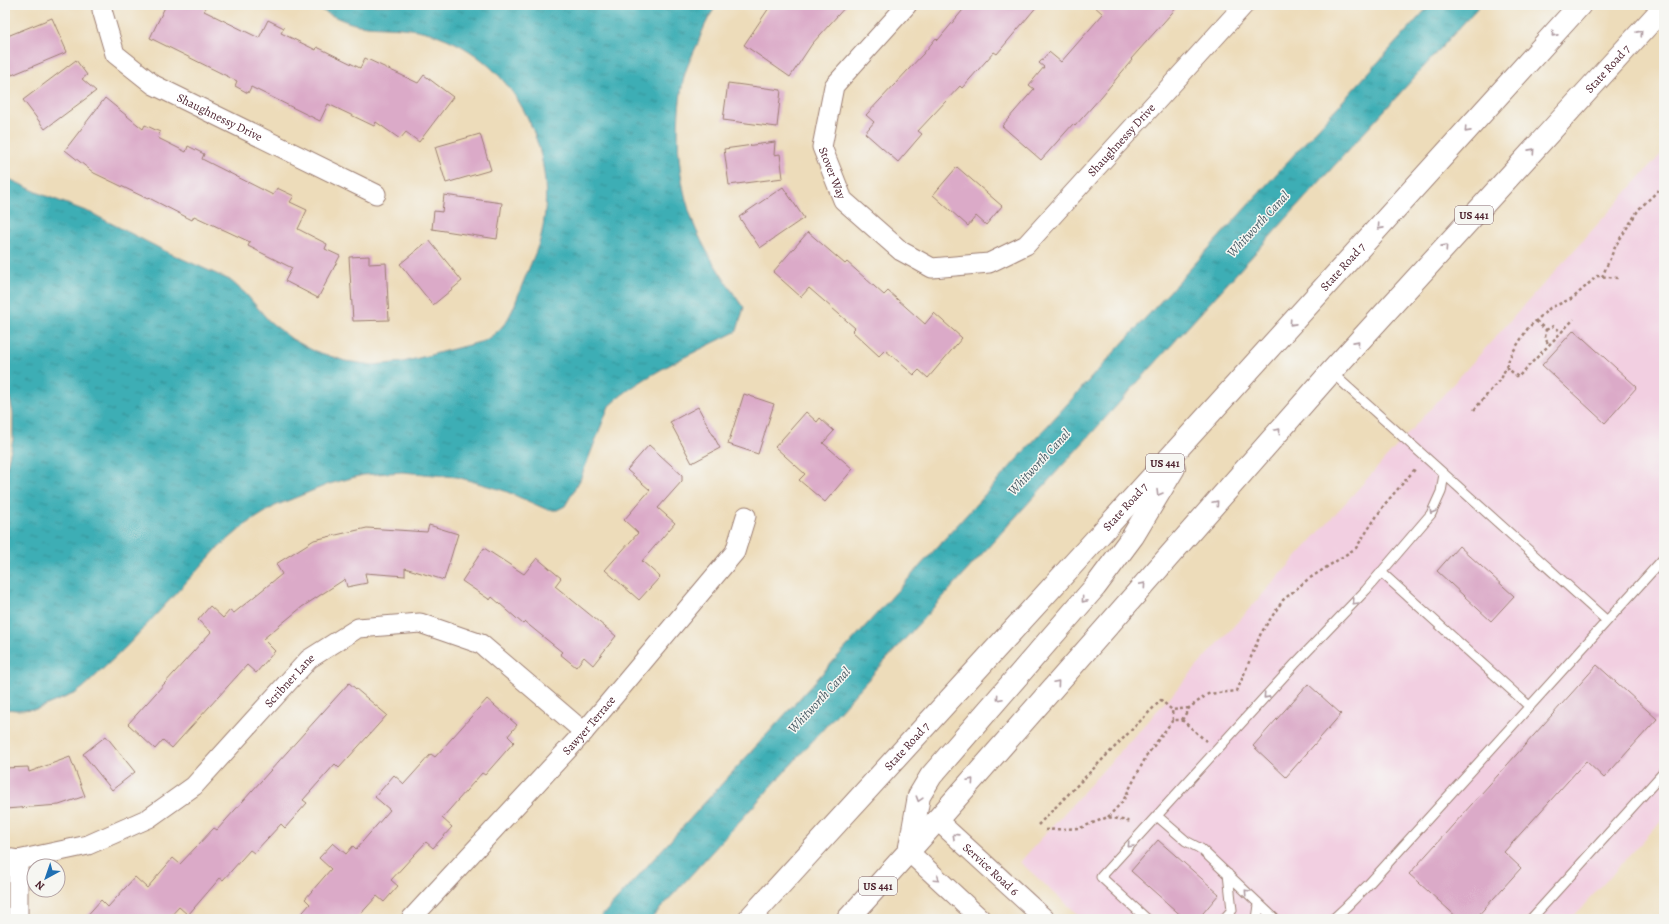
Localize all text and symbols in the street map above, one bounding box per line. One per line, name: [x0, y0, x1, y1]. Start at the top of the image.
one-way arrow: [1551, 29, 1559, 37]
one-way arrow: [1636, 30, 1643, 37]
street label: State Road 7: [1581, 41, 1634, 97]
street label: Shaughnessy Drive: [174, 89, 265, 145]
street label: Shaughnessy Drive: [1084, 100, 1159, 180]
one-way arrow: [1465, 126, 1472, 133]
street label: Stover Way: [815, 144, 850, 202]
one-way arrow: [1528, 148, 1535, 156]
water label: Whitworth Canal: [1223, 187, 1294, 261]
road number: US 441: [1455, 206, 1493, 224]
one-way arrow: [1377, 222, 1384, 229]
street label: State Road 7: [1317, 238, 1370, 294]
one-way arrow: [1440, 244, 1447, 252]
one-way arrow: [1290, 318, 1297, 326]
one-way arrow: [1352, 340, 1360, 348]
water label: Whitworth Canal: [1004, 425, 1075, 499]
one-way arrow: [1274, 429, 1281, 436]
road number: US 441: [1146, 454, 1184, 472]
street label: State Road 7: [1099, 479, 1152, 535]
one-way arrow: [1156, 489, 1163, 496]
one-way arrow: [1211, 500, 1218, 507]
one-way arrow: [1430, 506, 1437, 514]
one-way arrow: [1138, 583, 1145, 590]
one-way arrow: [1082, 595, 1089, 602]
one-way arrow: [1352, 597, 1359, 604]
street label: Scribner Lane: [261, 650, 317, 711]
water label: Whitworth Canal: [784, 663, 855, 737]
one-way arrow: [1053, 680, 1060, 688]
one-way arrow: [1263, 691, 1270, 699]
street label: Sawyer Terrace: [559, 692, 619, 758]
one-way arrow: [997, 693, 1004, 700]
street label: State Road 7: [881, 718, 934, 774]
one-way arrow: [967, 778, 974, 785]
one-way arrow: [915, 796, 924, 803]
one-way arrow: [952, 833, 960, 841]
street label: Service Road 6: [959, 840, 1023, 899]
one-way arrow: [1127, 840, 1135, 848]
north arrow: [26, 858, 66, 898]
one-way arrow: [932, 874, 940, 881]
text: N: [32, 877, 48, 894]
road number: US 441: [859, 877, 897, 895]
one-way arrow: [1244, 890, 1251, 897]

